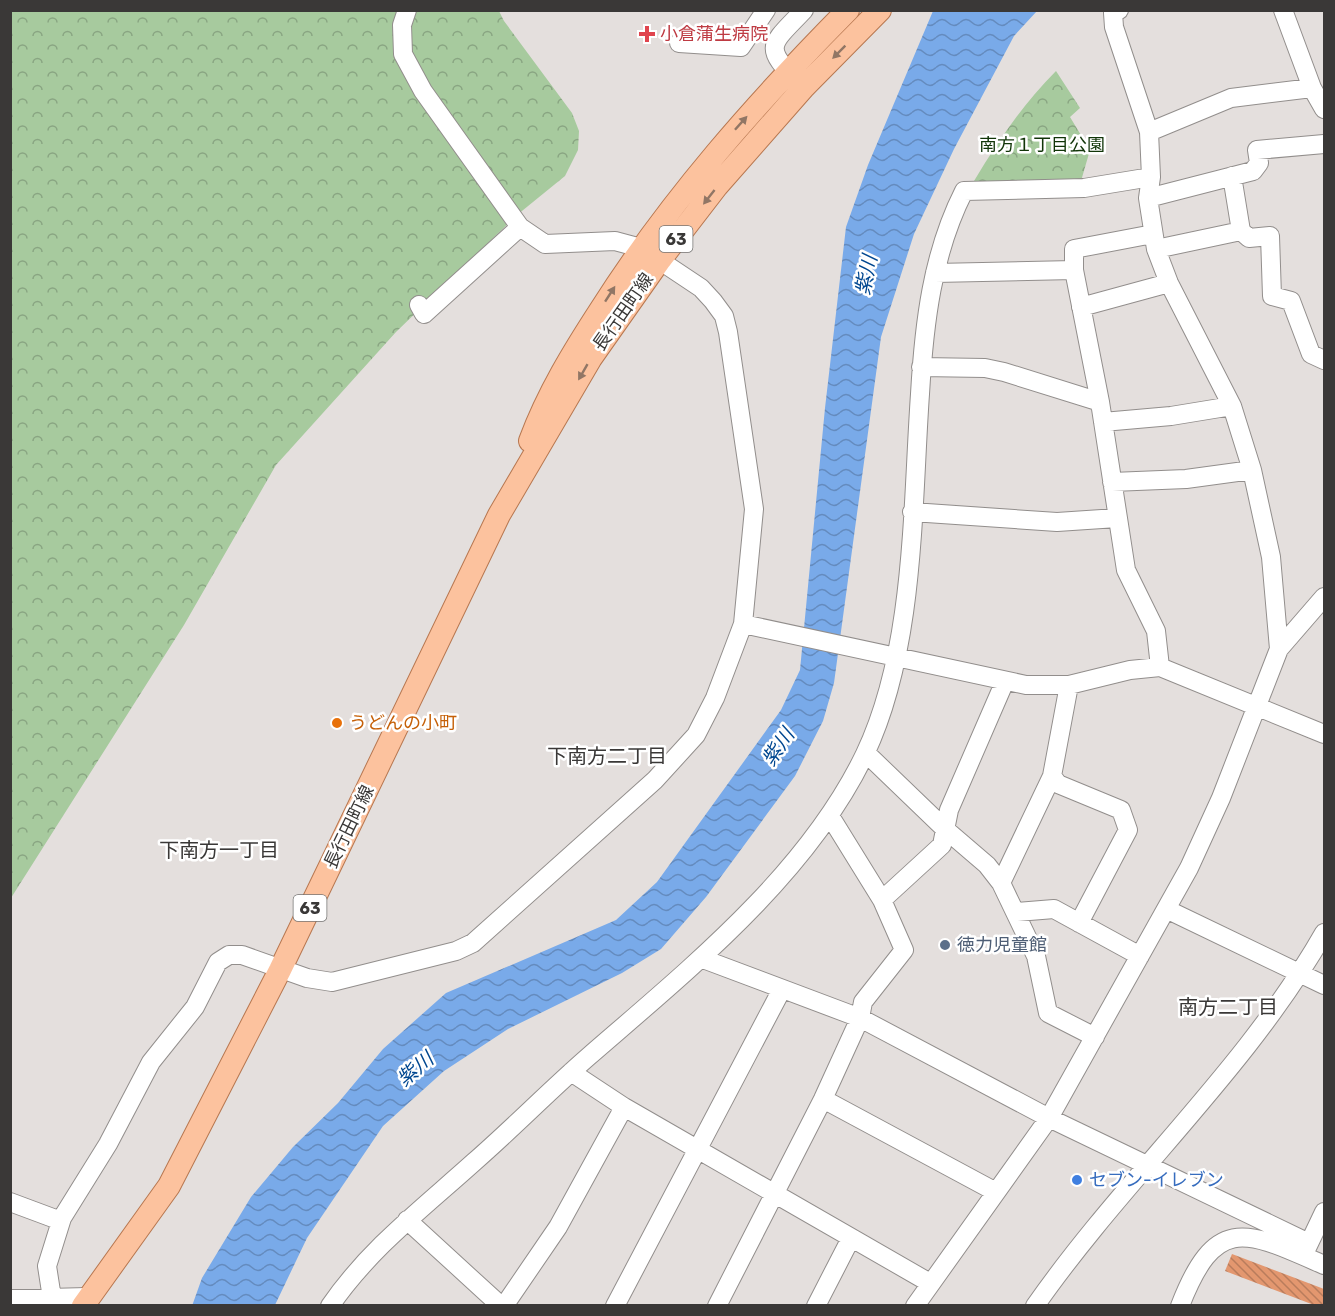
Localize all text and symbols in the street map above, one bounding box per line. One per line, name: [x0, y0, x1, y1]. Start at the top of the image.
place label: 小倉蒲生病院: [660, 23, 768, 45]
marker: 小倉蒲生病院: [638, 25, 656, 43]
one-way arrow: [832, 44, 846, 58]
one-way arrow: [734, 116, 747, 131]
park label: 南方１丁目公園: [979, 134, 1105, 156]
one-way arrow: [702, 189, 715, 205]
road number: 63: [660, 226, 692, 252]
water label: 紫川: [850, 251, 882, 297]
street label: 長行田町線: [588, 269, 658, 355]
one-way arrow: [604, 286, 615, 302]
one-way arrow: [577, 364, 588, 380]
place label: うどんの小町: [349, 712, 457, 734]
marker: うどんの小町: [330, 716, 344, 730]
water label: 紫川: [757, 722, 800, 770]
district label: 下南方二丁目: [547, 744, 667, 768]
street label: 長行田町線: [319, 782, 379, 872]
district label: 下南方一丁目: [159, 838, 279, 862]
road number: 63: [294, 895, 326, 921]
place label: 徳力児童館: [957, 934, 1047, 956]
marker: 徳力児童館: [938, 938, 952, 952]
district label: 南方二丁目: [1178, 995, 1278, 1019]
water label: 紫川: [392, 1046, 440, 1091]
place label: セブン-イレブン: [1089, 1169, 1224, 1191]
marker: セブン-イレブン: [1070, 1173, 1084, 1187]

